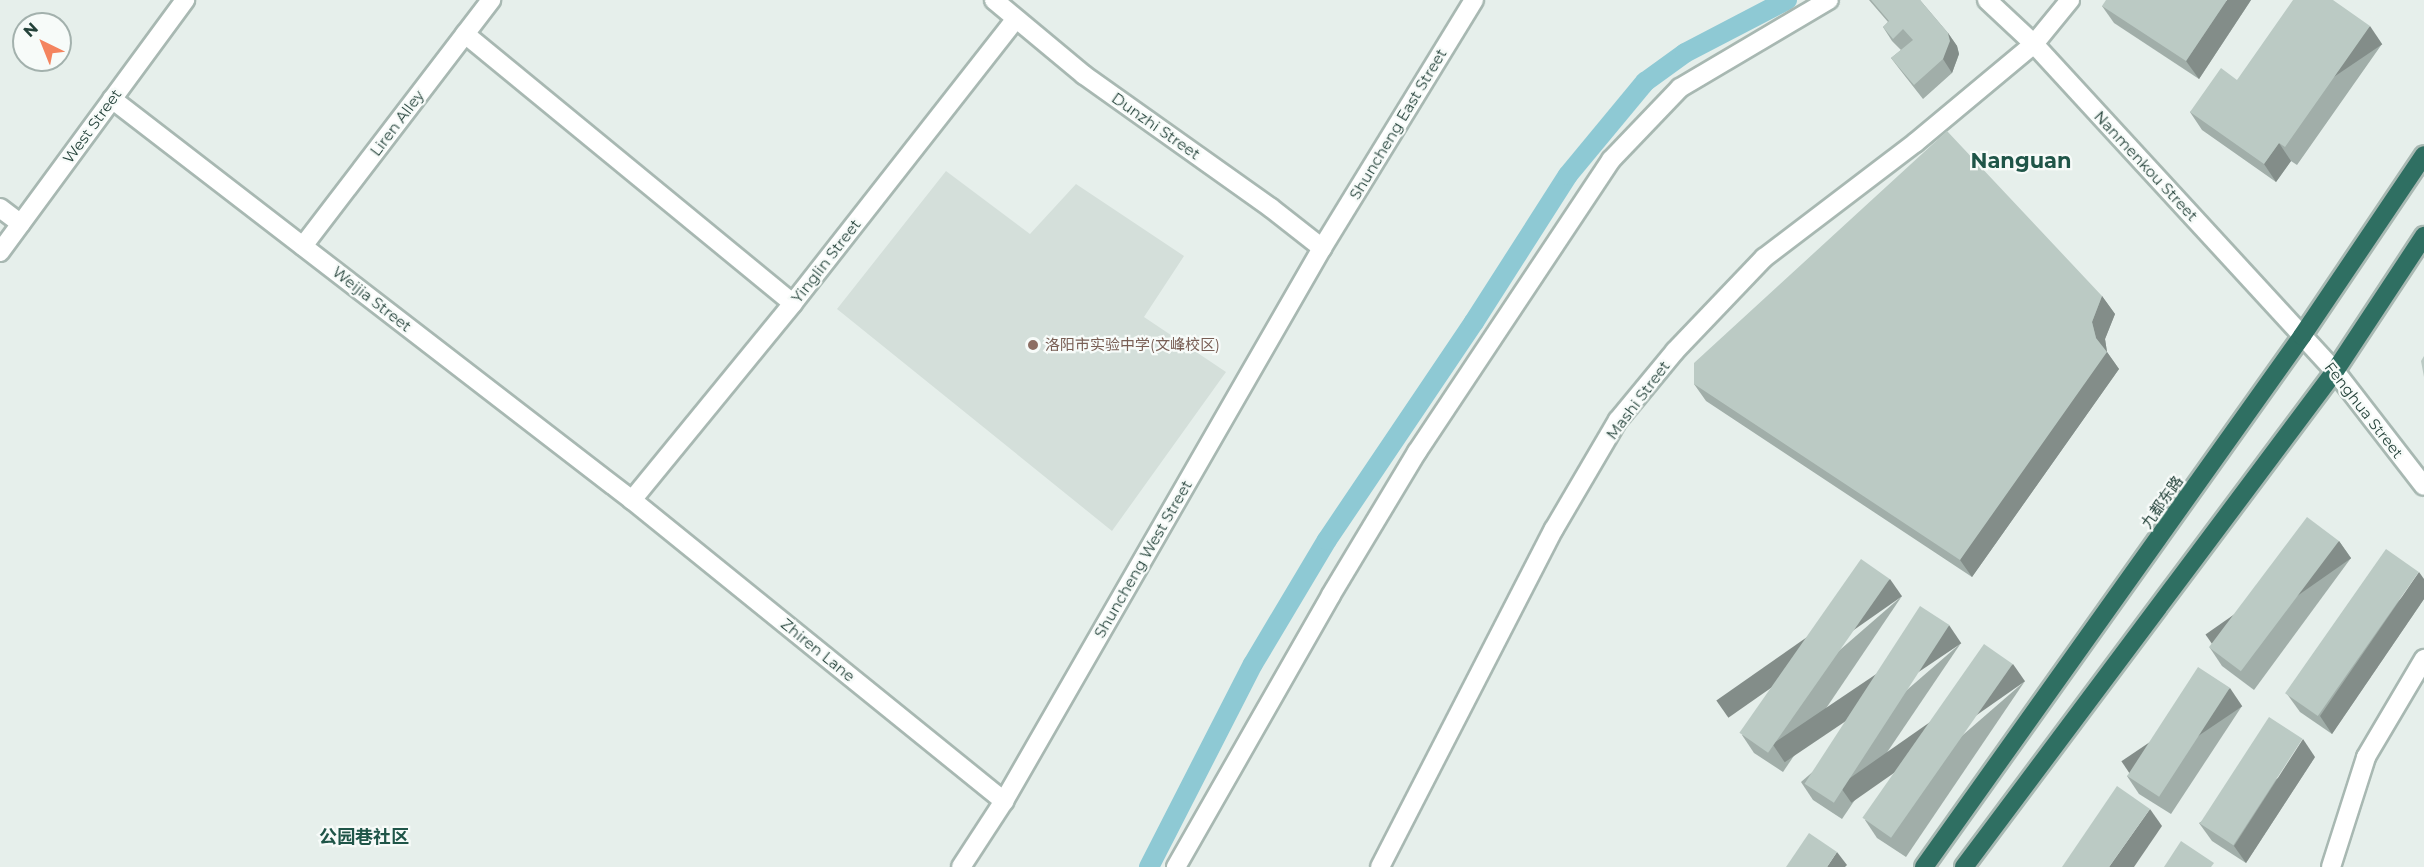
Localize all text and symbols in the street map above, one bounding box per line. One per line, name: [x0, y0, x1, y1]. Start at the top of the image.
north arrow: [12, 12, 72, 72]
text: N: [20, 19, 42, 41]
street label: Shuncheng East Street: [1346, 45, 1450, 203]
street label: West Street: [59, 85, 125, 167]
street label: Liren Alley: [366, 87, 428, 159]
street label: Dunzhi Street: [1108, 89, 1204, 163]
street label: Nanmenkou Street: [2090, 107, 2202, 225]
district label: Nanguan: [1970, 148, 2072, 174]
street label: Yinglin Street: [788, 216, 864, 306]
street label: Weijia Street: [329, 263, 415, 335]
place label: 洛阳市实验中学(文峰校区): [1045, 336, 1220, 354]
marker: 洛阳市实验中学(文峰校区): [1026, 338, 1040, 352]
street label: Mashi Street: [1603, 357, 1673, 443]
street label: Fenghua Street: [2321, 358, 2407, 462]
street label: 九都东路: [2137, 472, 2187, 532]
street label: Shuncheng West Street: [1090, 477, 1196, 641]
street label: Zhiren Lane: [777, 615, 859, 685]
district label: 公园巷社区: [319, 826, 409, 848]

